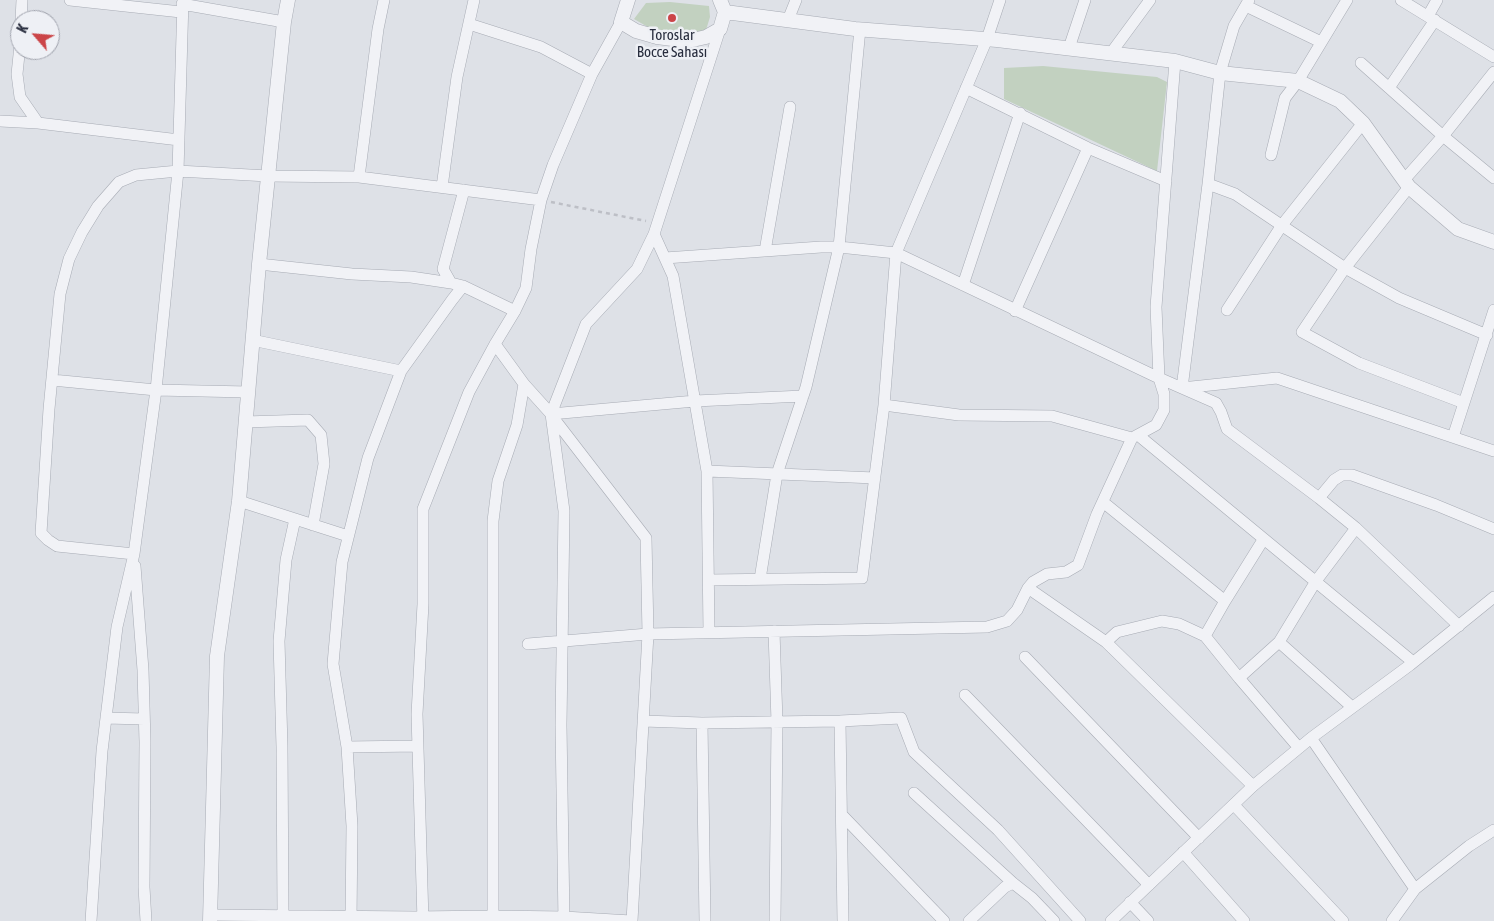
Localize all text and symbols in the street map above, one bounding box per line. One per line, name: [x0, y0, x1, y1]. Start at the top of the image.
north arrow: [10, 10, 60, 60]
marker: Toroslar Bocce Sahası: [666, 12, 678, 24]
text: K: [14, 22, 31, 35]
place label: Toroslar Bocce Sahası: [637, 26, 707, 61]

